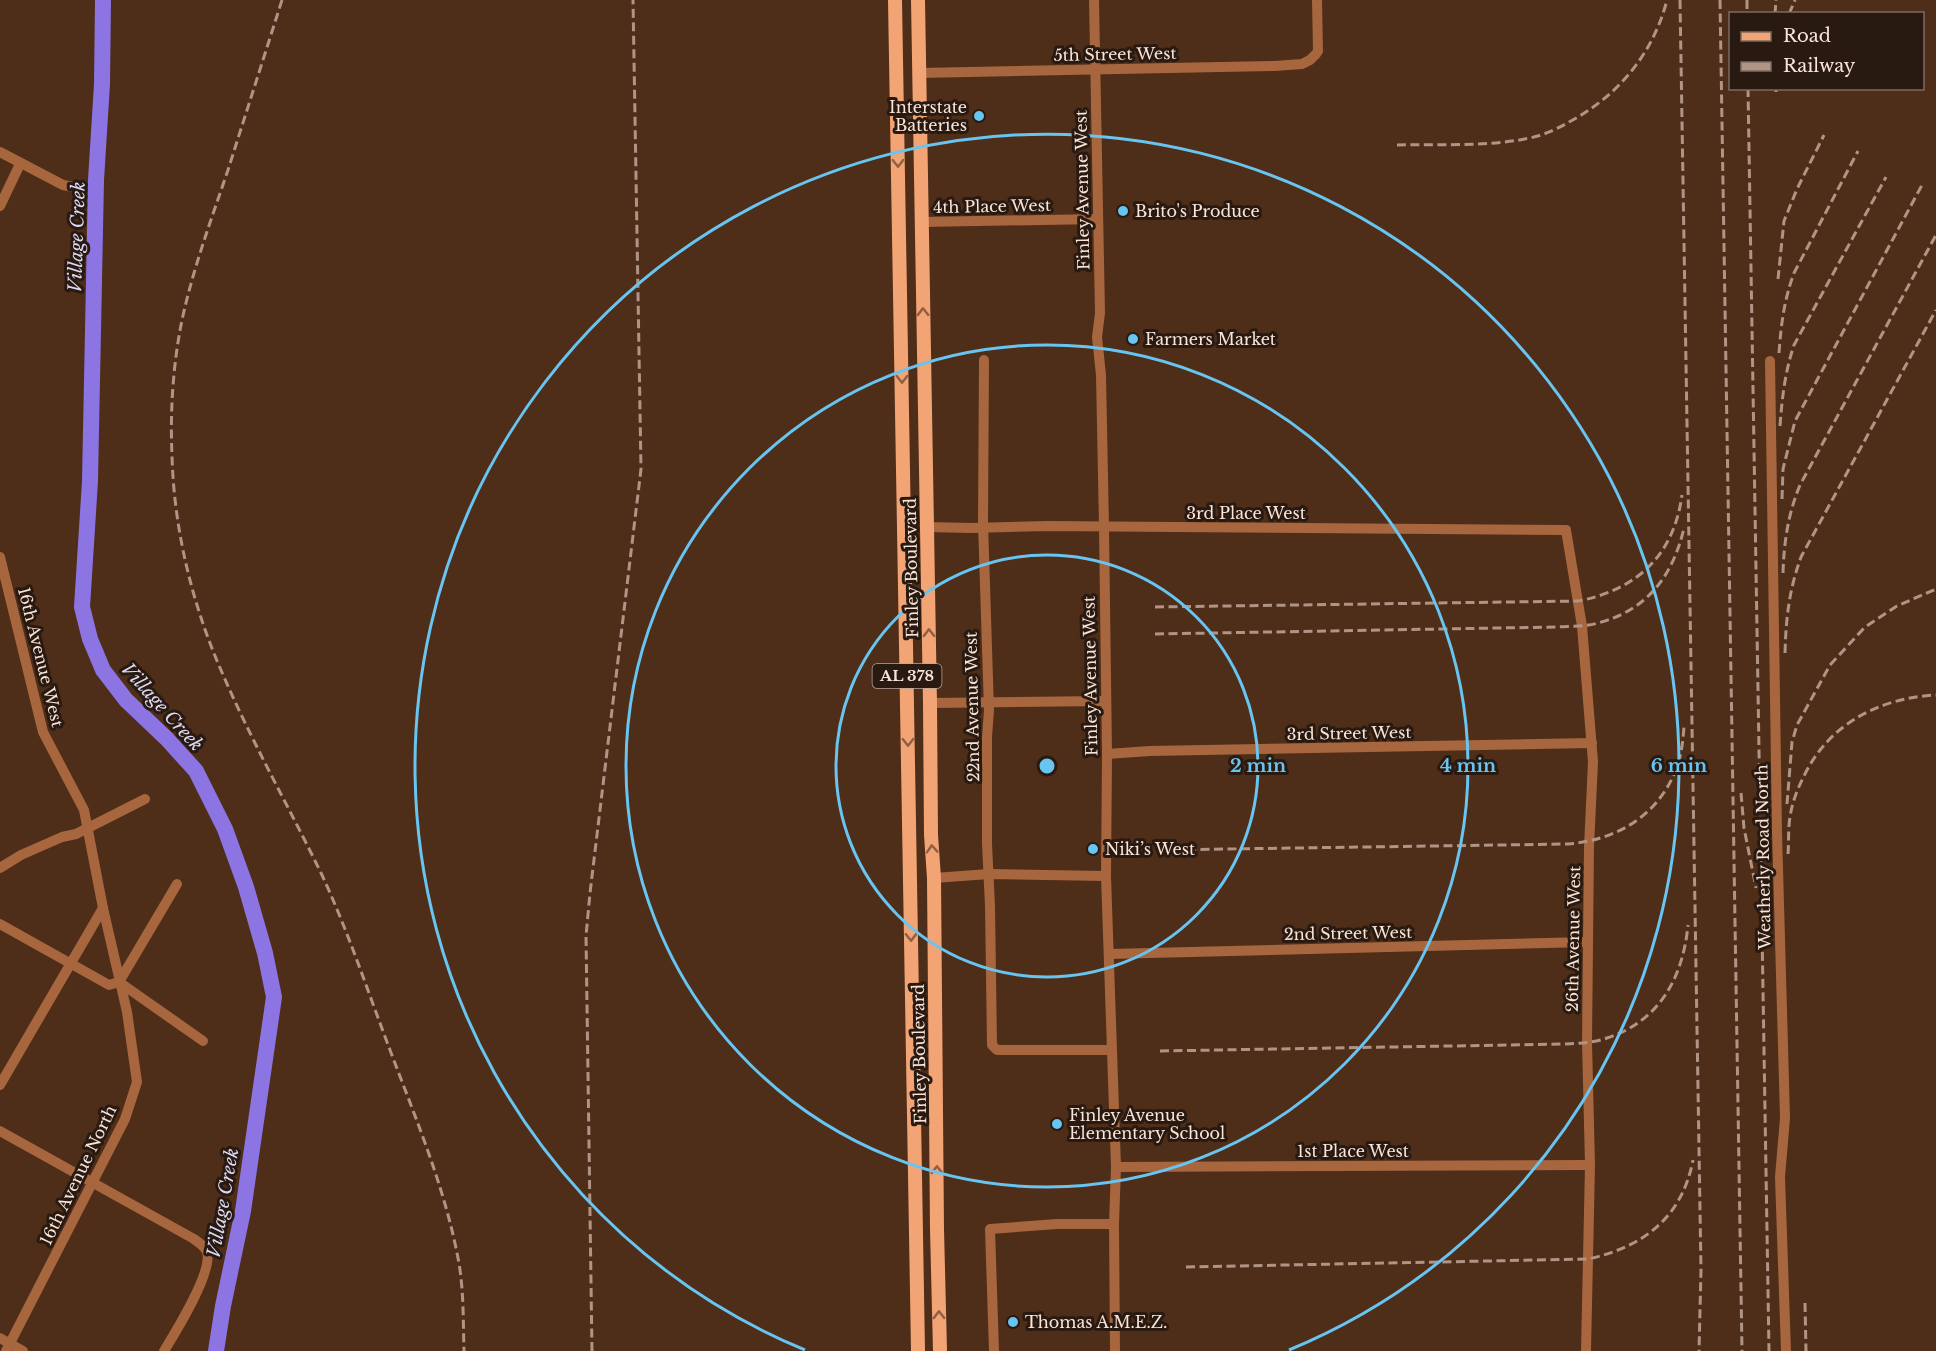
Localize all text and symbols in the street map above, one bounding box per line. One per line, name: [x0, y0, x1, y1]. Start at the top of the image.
legend: [1729, 12, 1924, 90]
text: Road: [1783, 25, 1831, 47]
street label: 5th Street West: [1053, 43, 1177, 65]
text: Railway: [1783, 55, 1856, 77]
place label: Interstate Batteries: [889, 97, 967, 135]
marker: Interstate Batteries: [972, 109, 986, 123]
street label: Finley Avenue West: [1071, 110, 1093, 270]
one-way arrow: [892, 159, 904, 168]
water label: Village Creek: [64, 181, 90, 293]
street label: 4th Place West: [933, 195, 1051, 217]
place label: Brito's Produce: [1135, 201, 1260, 221]
marker: Brito's Produce: [1116, 204, 1130, 218]
one-way arrow: [917, 308, 929, 317]
place label: Farmers Market: [1145, 329, 1276, 349]
marker: Farmers Market: [1126, 332, 1140, 346]
one-way arrow: [895, 375, 908, 384]
street label: Finley Boulevard: [900, 498, 922, 638]
street label: 3rd Place West: [1186, 503, 1306, 523]
street label: 16th Avenue West: [14, 585, 68, 729]
street label: Finley Avenue West: [1079, 596, 1101, 756]
one-way arrow: [923, 629, 935, 638]
street label: 22nd Avenue West: [961, 632, 983, 782]
water label: Village Creek: [117, 658, 207, 756]
road number: AL 378: [872, 664, 942, 688]
street label: 3rd Street West: [1286, 722, 1412, 744]
one-way arrow: [902, 738, 914, 747]
text: 2 min: [1230, 755, 1286, 777]
text: 4 min: [1440, 755, 1496, 777]
text: 6 min: [1651, 755, 1707, 777]
centre of rings: [1037, 756, 1057, 776]
street label: Weatherly Road North: [1751, 764, 1775, 951]
place label: Niki’s West: [1105, 839, 1195, 859]
marker: Niki’s West: [1086, 842, 1100, 856]
one-way arrow: [926, 845, 939, 854]
street label: 26th Avenue West: [1562, 866, 1584, 1012]
street label: 2nd Street West: [1284, 922, 1412, 944]
one-way arrow: [905, 933, 917, 942]
street label: Finley Boulevard: [908, 984, 930, 1124]
street label: 16th Avenue North: [35, 1102, 121, 1248]
place label: Finley Avenue Elementary School: [1069, 1105, 1225, 1143]
marker: Finley Avenue Elementary School: [1050, 1117, 1064, 1131]
street label: 1st Place West: [1297, 1141, 1409, 1161]
water label: Village Creek: [203, 1146, 243, 1260]
one-way arrow: [931, 1166, 943, 1175]
one-way arrow: [933, 1311, 946, 1320]
place label: Thomas A.M.E.Z.: [1025, 1312, 1167, 1332]
marker: Thomas A.M.E.Z.: [1006, 1315, 1020, 1329]

